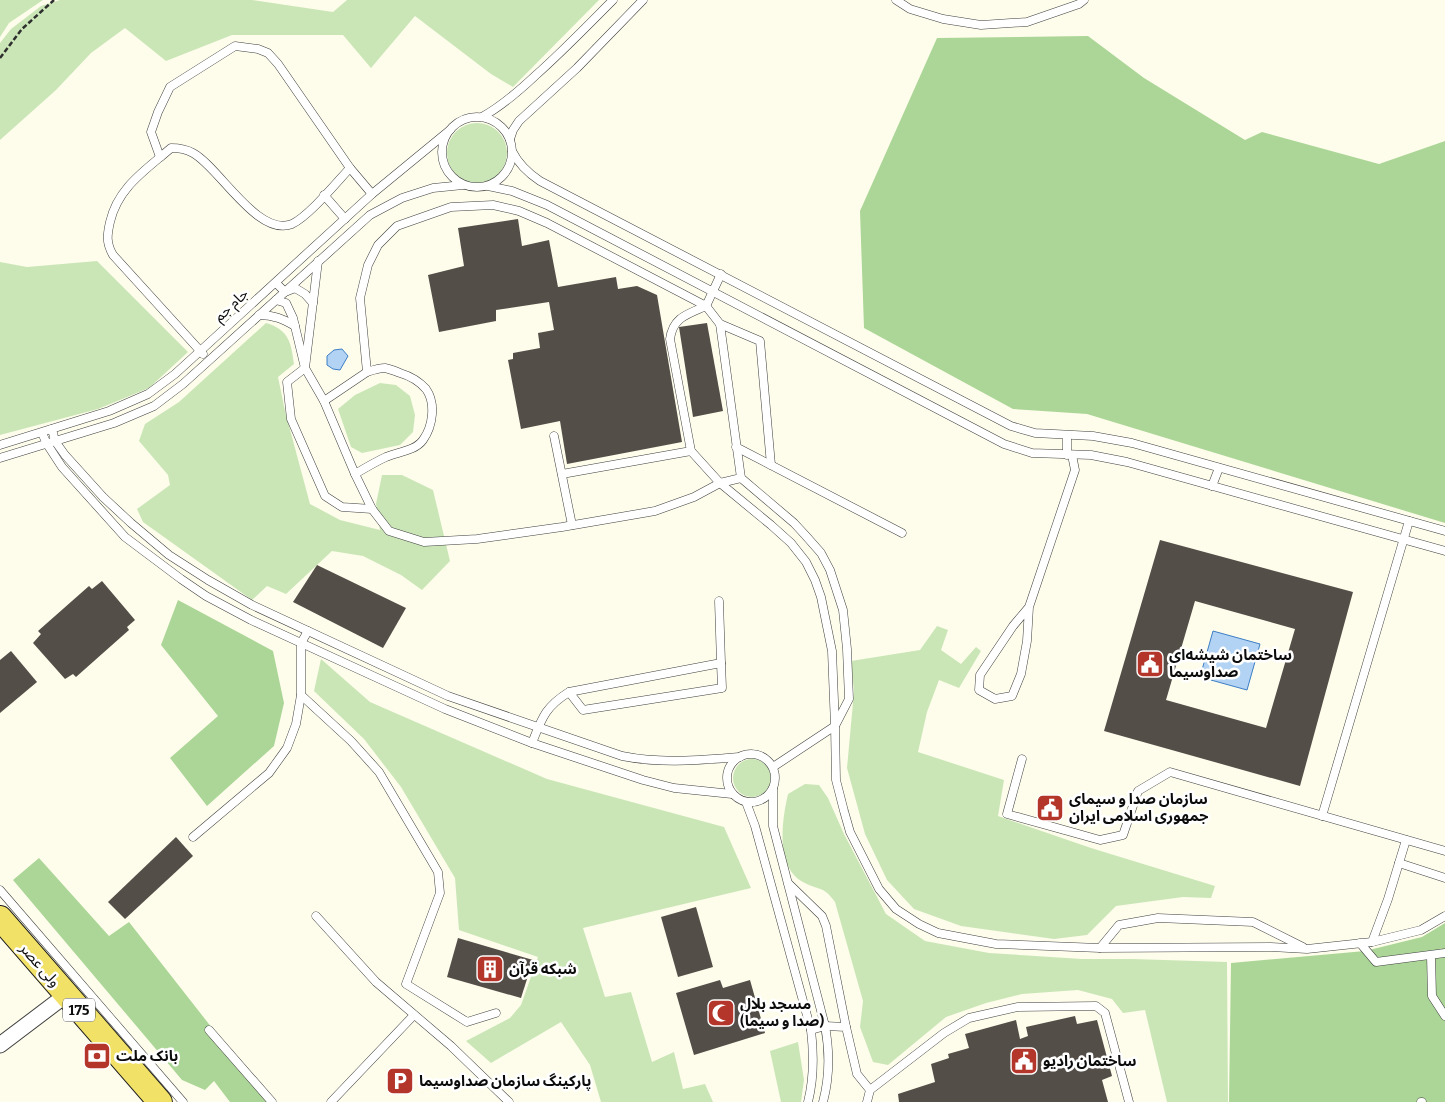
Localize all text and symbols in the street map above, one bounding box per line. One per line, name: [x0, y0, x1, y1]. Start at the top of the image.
street label: جام جم: [210, 284, 254, 327]
place label: ساختمان شیشه‌ای صداوسیما: [1169, 646, 1292, 681]
public building icon: ساختمان شیشه‌ای صداوسیما: [1135, 649, 1165, 679]
place label: سازمان صدا و سیمای جمهوری اسلامی ایران: [1069, 790, 1209, 825]
public building icon: سازمان صدا و سیمای جمهوری اسلامی ایران: [1035, 793, 1065, 823]
street label: ولی عصر: [15, 939, 64, 991]
building icon: شبکه قرآن: [475, 954, 505, 984]
place label: شبکه قرآن: [509, 960, 577, 978]
place label: مسجد بلال (صدا و سیما): [740, 995, 824, 1030]
road number: 175: [63, 998, 95, 1022]
mosque icon: مسجد بلال (صدا و سیما): [706, 998, 736, 1028]
bank icon: بانک ملت: [82, 1041, 112, 1071]
public building icon: ساختمان رادیو: [1009, 1046, 1039, 1076]
place label: بانک ملت: [116, 1047, 178, 1065]
place label: ساختمان رادیو: [1043, 1052, 1136, 1070]
parking icon: پارکینگ سازمان صداوسیما: [385, 1066, 415, 1096]
place label: پارکینگ سازمان صداوسیما: [419, 1072, 592, 1091]

